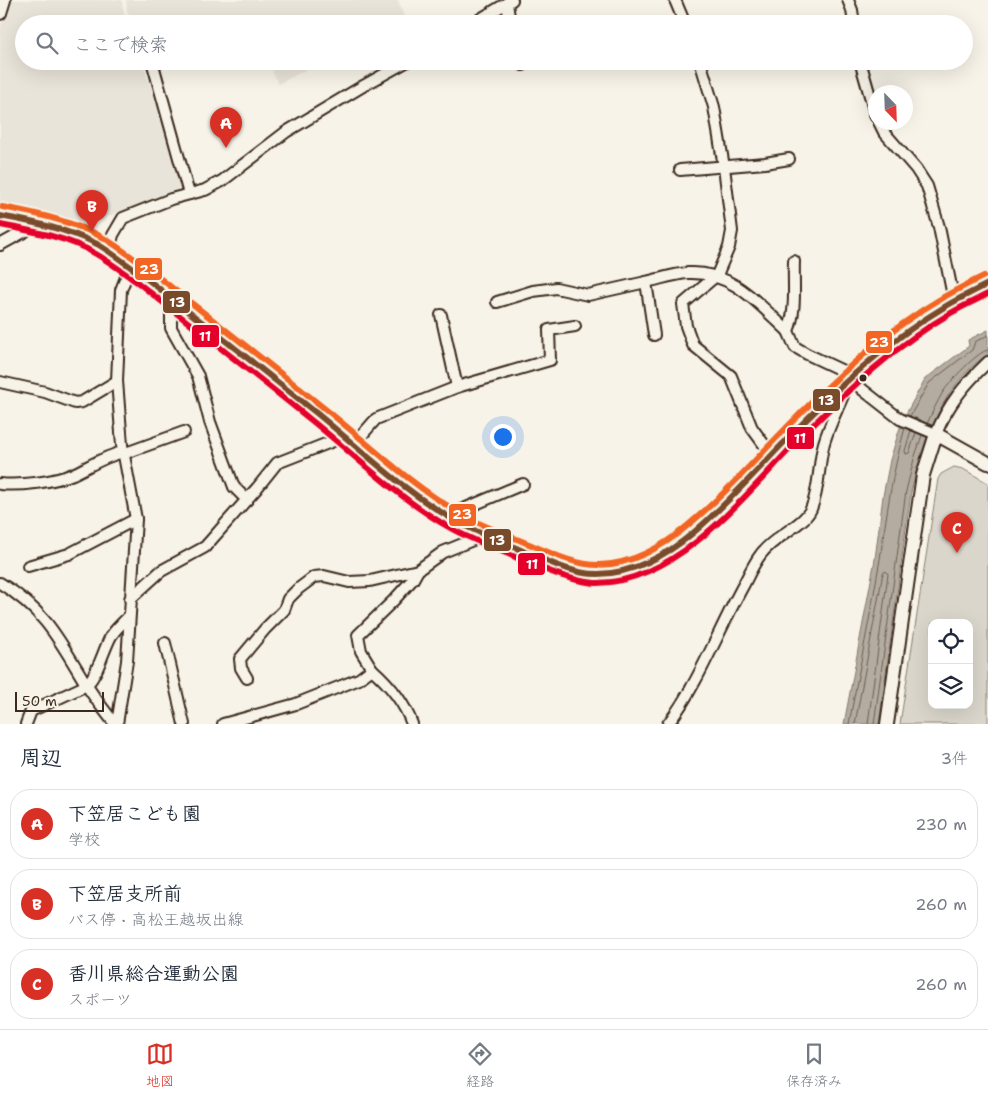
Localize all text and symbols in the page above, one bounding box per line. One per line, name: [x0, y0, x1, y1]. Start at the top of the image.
search box: [15, 15, 973, 70]
icon: search: [33, 29, 61, 57]
text: ここで検索: [73, 32, 168, 57]
north arrow: [868, 85, 913, 130]
pin: A: [210, 107, 242, 148]
pin: B: [76, 190, 108, 231]
line badge: 23: [134, 257, 163, 281]
text: 23: [139, 260, 159, 278]
line badge: 13: [162, 290, 191, 314]
text: 13: [169, 293, 185, 311]
line badge: 11: [191, 324, 220, 348]
text: 11: [199, 327, 211, 345]
line badge: 23: [865, 330, 893, 354]
text: 23: [869, 333, 889, 351]
unlabelled marker: [858, 373, 868, 383]
line badge: 13: [812, 388, 841, 412]
text: 13: [818, 391, 834, 409]
your location: [490, 424, 516, 450]
line badge: 11: [786, 426, 815, 450]
text: 11: [794, 429, 806, 447]
line badge: 23: [448, 503, 477, 527]
text: 23: [452, 505, 472, 523]
pin: C: [941, 512, 973, 553]
line badge: 13: [483, 528, 512, 552]
text: 13: [489, 531, 505, 549]
line badge: 11: [517, 552, 546, 576]
text: 11: [526, 555, 538, 573]
map controls: [928, 619, 973, 709]
button: locate: [928, 619, 973, 664]
button: layers: [928, 664, 973, 709]
scale bar: [15, 689, 104, 712]
text: 50 m: [22, 692, 57, 710]
text: 周辺: [20, 744, 62, 772]
text: 3件: [941, 748, 968, 769]
text: 下笠居こども園: [68, 801, 201, 826]
text: A: [31, 814, 43, 835]
text: 230 m: [915, 814, 967, 835]
text: 学校: [68, 829, 100, 850]
text: 下笠居支所前: [68, 881, 182, 906]
text: B: [32, 894, 42, 915]
text: 260 m: [915, 894, 967, 915]
text: バス停 · 高松王越坂出線: [68, 909, 243, 930]
text: 香川県総合運動公園: [68, 961, 239, 986]
text: C: [32, 974, 42, 995]
text: 260 m: [915, 974, 967, 995]
text: スポーツ: [68, 989, 132, 1010]
tab: 地図: [146, 1040, 174, 1090]
tab: 経路: [466, 1040, 494, 1090]
tab: 保存済み: [786, 1040, 842, 1090]

